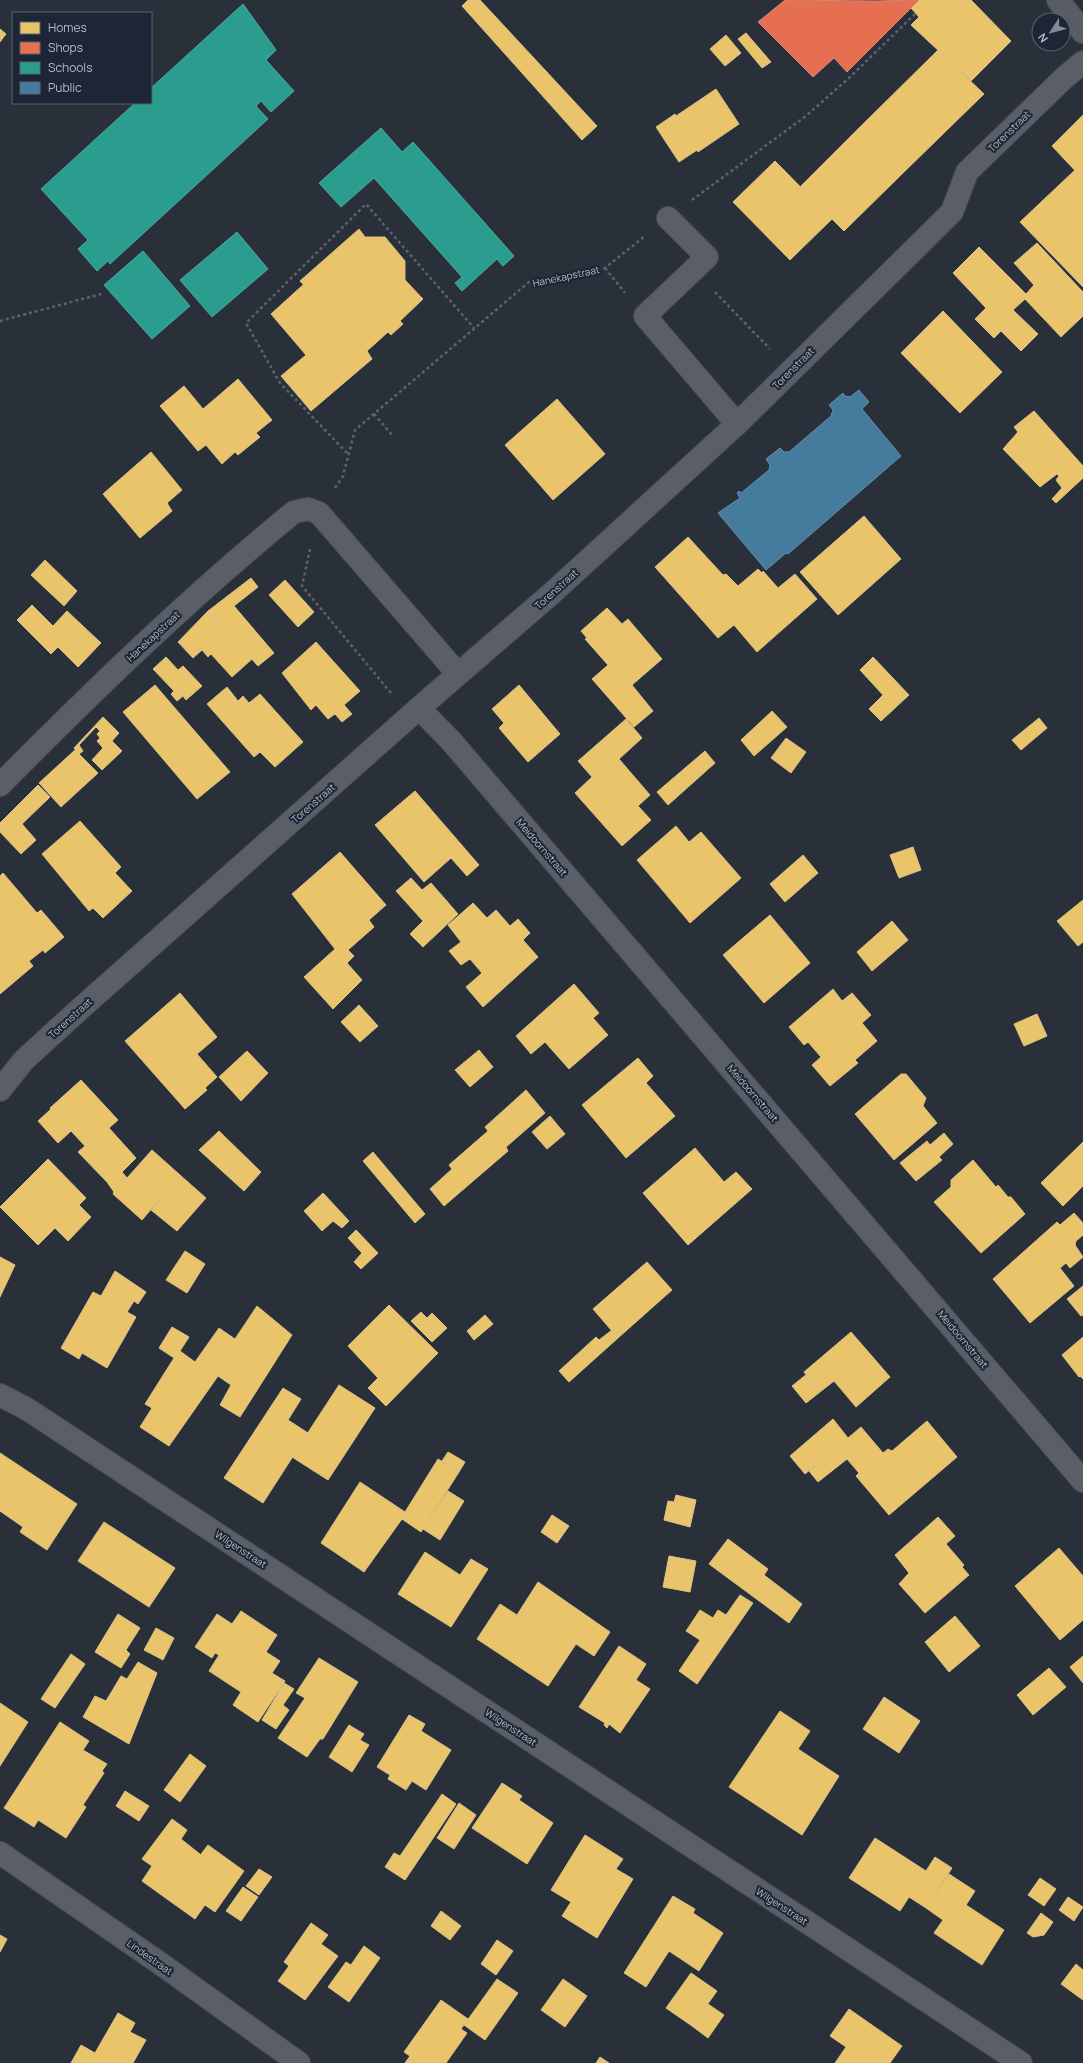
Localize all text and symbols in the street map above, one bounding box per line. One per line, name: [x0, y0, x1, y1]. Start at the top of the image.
legend: [12, 12, 152, 104]
north arrow: [1031, 12, 1071, 52]
text: Homes: [48, 19, 87, 36]
text: N: [1034, 30, 1051, 46]
text: Shops: [48, 39, 83, 56]
text: Schools: [48, 59, 92, 76]
text: Public: [48, 79, 82, 96]
street label: Torenstraat: [985, 107, 1033, 155]
street label: Hanekapstraat: [531, 262, 601, 290]
street label: Torenstraat: [769, 344, 817, 392]
street label: Torenstraat: [531, 566, 581, 612]
street label: Hanekapstraat: [123, 608, 183, 664]
street label: Torenstraat: [288, 780, 338, 826]
street label: Meidoornstraat: [513, 815, 571, 879]
street label: Torenstraat: [45, 995, 95, 1041]
street label: Meidoornstraat: [724, 1061, 782, 1125]
street label: Meidoornstraat: [935, 1307, 991, 1371]
street label: Wilgenstraat: [212, 1527, 270, 1571]
street label: Wilgenstraat: [482, 1705, 540, 1749]
street label: Wilgenstraat: [753, 1884, 811, 1928]
street label: Lindestraat: [124, 1936, 176, 1978]

